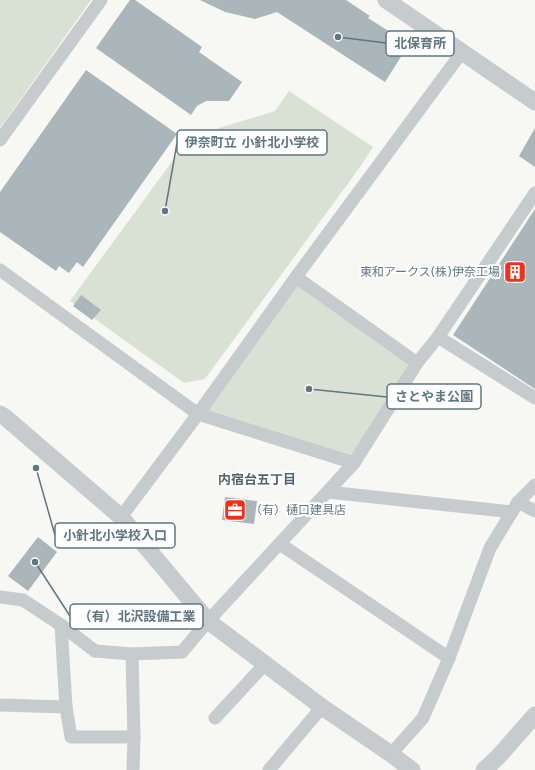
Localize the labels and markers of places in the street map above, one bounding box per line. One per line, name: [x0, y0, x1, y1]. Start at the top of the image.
callout: 北保育所: [386, 31, 454, 56]
callout: 伊奈町立 小針北小学校: [177, 130, 327, 155]
building icon: 東和アークス(株)伊奈工場: [502, 259, 528, 285]
place label: 東和アークス(株)伊奈工場: [360, 265, 500, 279]
callout: さとやま公園: [387, 384, 481, 409]
office icon: （有）樋口建具店: [222, 497, 248, 523]
place label: （有）樋口建具店: [250, 503, 346, 517]
callout: 小針北小学校入口: [55, 523, 175, 548]
callout: （有）北沢設備工業: [70, 604, 203, 629]

